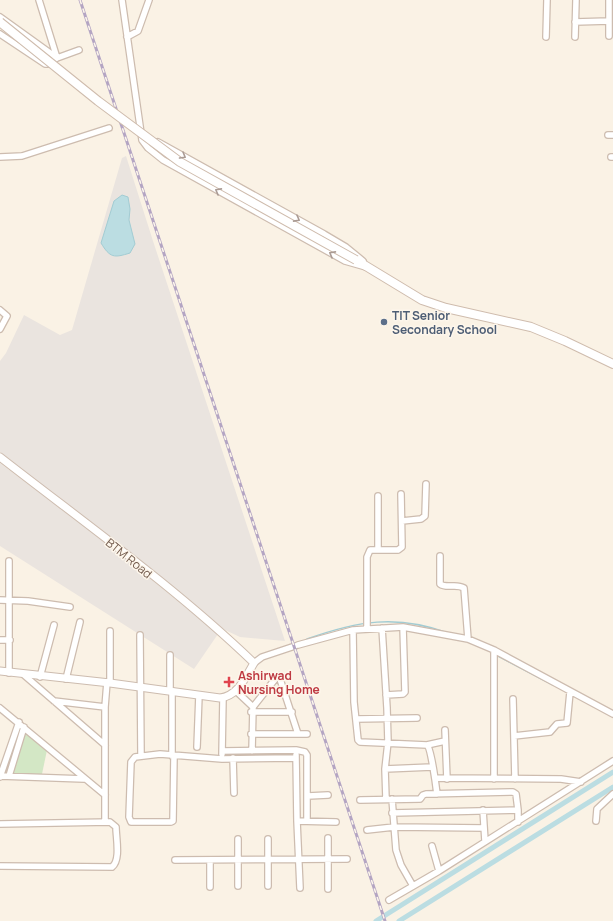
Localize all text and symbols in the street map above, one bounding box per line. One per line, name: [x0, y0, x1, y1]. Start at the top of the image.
one-way arrow: [179, 152, 186, 159]
one-way arrow: [215, 188, 222, 196]
one-way arrow: [293, 215, 300, 222]
one-way arrow: [329, 251, 336, 259]
place label: TIT Senior Secondary School: [392, 307, 497, 338]
marker: TIT Senior Secondary School: [379, 317, 389, 327]
street label: BTM Road: [102, 534, 156, 582]
place label: Ashirwad Nursing Home: [238, 667, 320, 698]
marker: Ashirwad Nursing Home: [223, 676, 235, 688]

